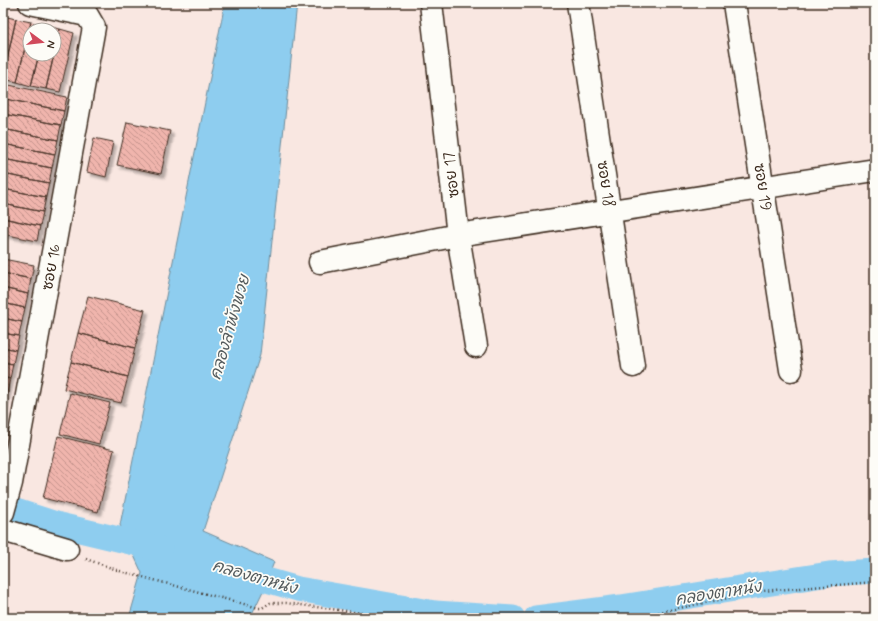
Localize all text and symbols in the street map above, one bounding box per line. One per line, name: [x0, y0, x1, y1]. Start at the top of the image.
north arrow: [22, 22, 62, 62]
text: N: [43, 39, 58, 50]
street label: ซอย 17: [439, 150, 465, 199]
street label: ซอย 18: [591, 159, 619, 209]
street label: ซอย 19: [748, 162, 776, 212]
street label: ซอย 16: [38, 242, 66, 292]
water label: คลองลำพังพวย: [204, 271, 256, 382]
water label: คลองตาหนัง: [210, 555, 300, 600]
water label: คลองตาหนัง: [674, 576, 764, 611]

